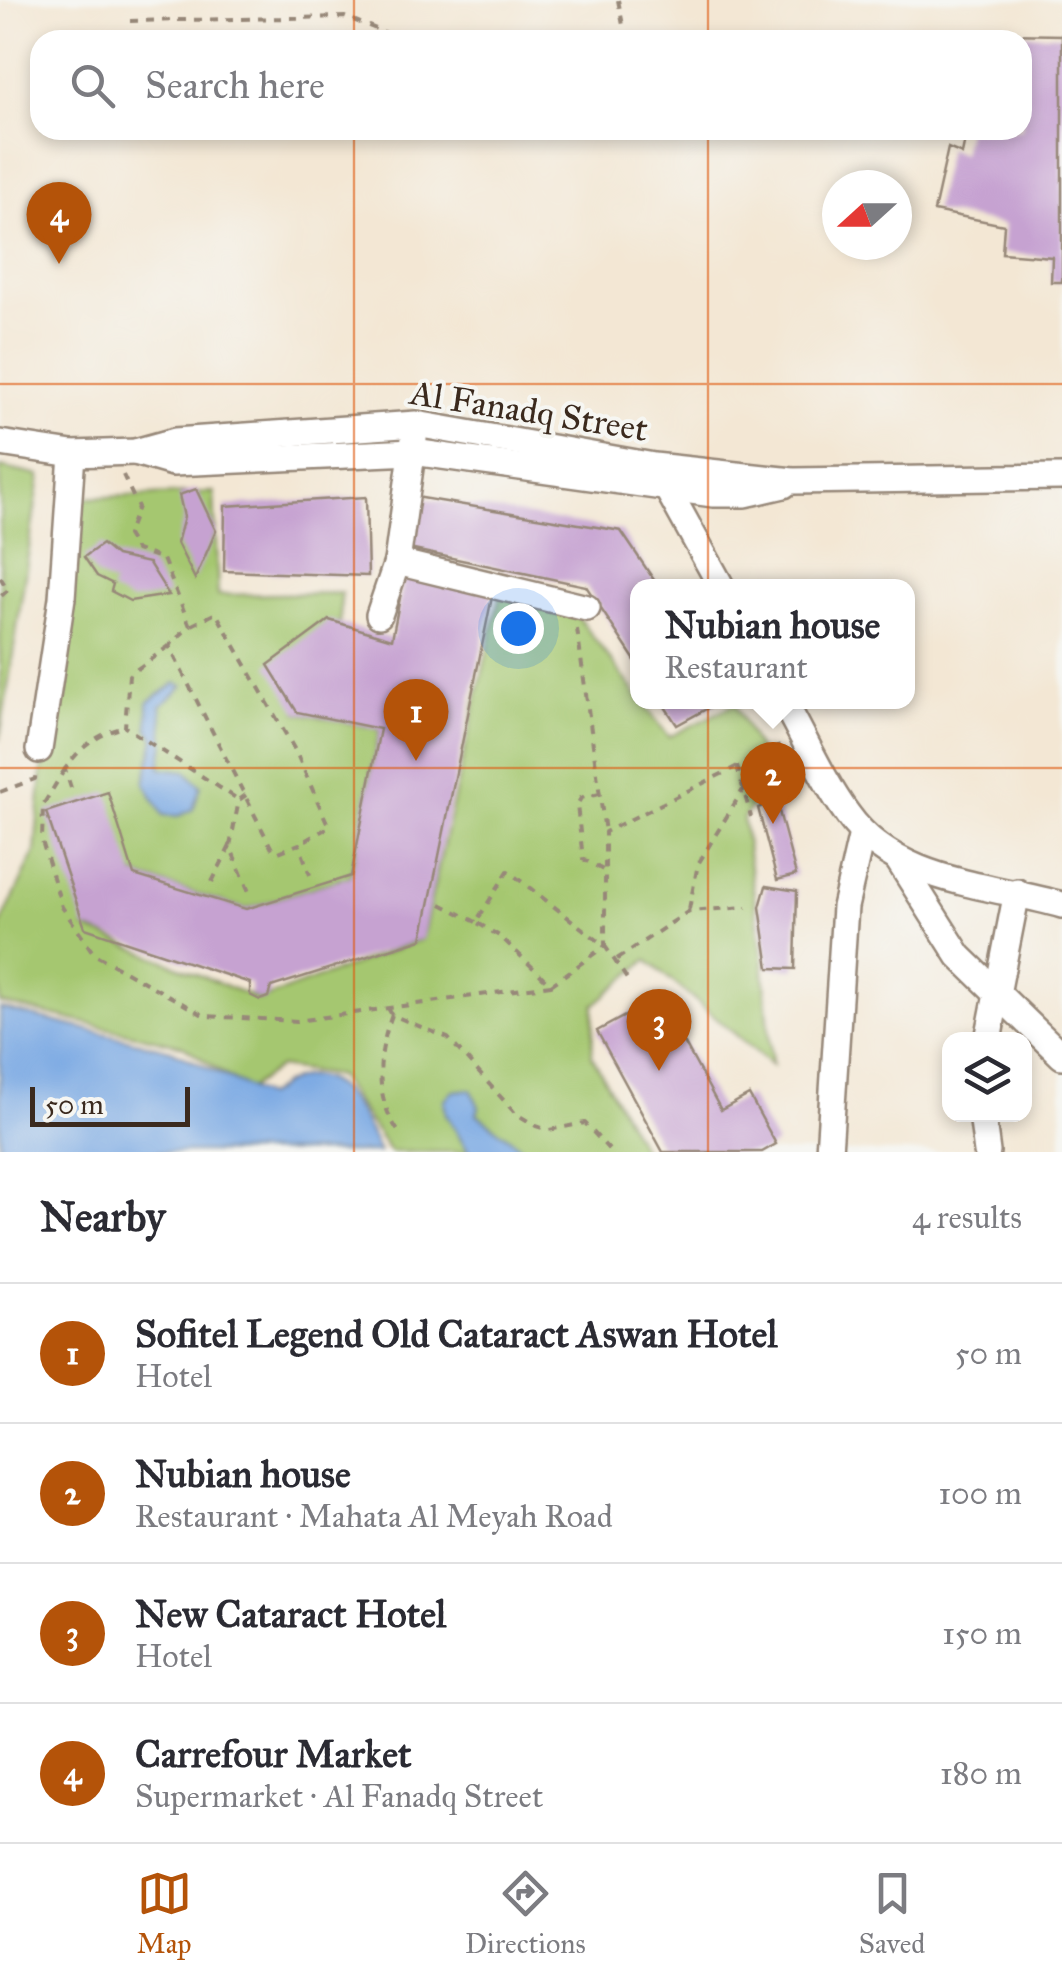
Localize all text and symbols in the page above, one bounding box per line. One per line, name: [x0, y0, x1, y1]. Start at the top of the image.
search box: [30, 30, 1032, 140]
icon: search: [65, 58, 120, 113]
text: Search here: [145, 62, 325, 108]
north arrow: [822, 170, 912, 260]
pin: 4: [27, 182, 92, 264]
street label: Al Fanadq Street: [405, 371, 651, 451]
popup: [630, 579, 915, 709]
text: Nubian house: [665, 602, 880, 648]
your location: [493, 603, 544, 654]
text: Restaurant: [665, 648, 808, 687]
pin: 1: [384, 678, 448, 761]
pin: 2: [740, 742, 806, 824]
pin: 3: [626, 988, 692, 1071]
map controls: [942, 1032, 1032, 1122]
button: layers: [942, 1032, 1032, 1122]
scale bar: [30, 1082, 190, 1126]
text: 50 m: [45, 1087, 104, 1122]
text: Nearby: [40, 1191, 165, 1243]
text: 4 results: [912, 1198, 1022, 1237]
text: Sofitel Legend Old Cataract Aswan Hotel: [135, 1311, 778, 1357]
text: 1: [66, 1334, 79, 1373]
text: 50 m: [955, 1334, 1022, 1373]
text: Hotel: [135, 1357, 212, 1396]
text: Nubian house: [135, 1451, 351, 1497]
text: 2: [65, 1474, 80, 1513]
text: 100 m: [938, 1474, 1022, 1513]
text: Restaurant · Mahata Al Meyah Road: [135, 1497, 613, 1536]
text: New Cataract Hotel: [135, 1591, 446, 1637]
text: 3: [66, 1614, 79, 1653]
text: 150 m: [942, 1614, 1022, 1653]
text: Hotel: [135, 1637, 212, 1676]
text: Carrefour Market: [135, 1731, 411, 1777]
text: 4: [64, 1754, 81, 1793]
text: 180 m: [940, 1754, 1022, 1793]
text: Supermarket · Al Fanadq Street: [135, 1777, 543, 1816]
tab: Map: [137, 1866, 192, 1961]
tab: Directions: [465, 1866, 586, 1961]
tab: Saved: [859, 1866, 925, 1961]

